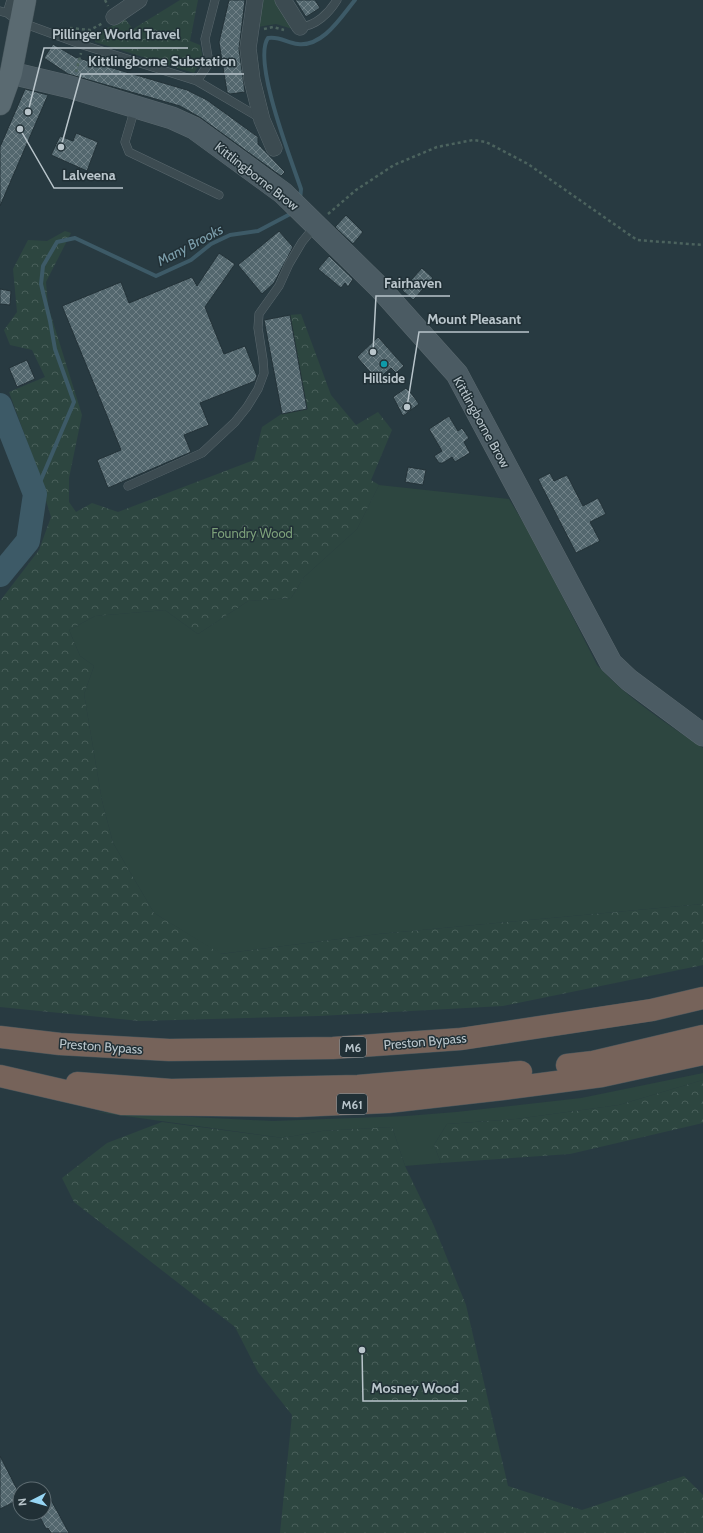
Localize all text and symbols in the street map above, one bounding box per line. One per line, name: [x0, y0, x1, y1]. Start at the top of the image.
callout: Pillinger World Travel: [44, 22, 188, 48]
text: Pillinger World Travel: [52, 25, 180, 43]
callout: Kittlingborne Substation: [81, 48, 244, 74]
text: Kittlingborne Substation: [88, 52, 236, 70]
street label: Kittlingborne Brow: [212, 138, 303, 214]
callout: Lalveena: [54, 162, 123, 188]
text: Lalveena: [62, 166, 116, 184]
water label: Many Brooks: [153, 220, 227, 270]
callout: Fairhaven: [376, 270, 450, 296]
text: Fairhaven: [384, 274, 442, 292]
callout: Mount Pleasant: [419, 306, 529, 332]
text: Mount Pleasant: [427, 310, 521, 328]
marker: Hillside: [379, 359, 389, 369]
place label: Hillside: [363, 370, 405, 386]
street label: Kittlingborne Brow: [450, 373, 514, 471]
park label: Foundry Wood: [211, 525, 293, 541]
street label: Preston Bypass: [383, 1029, 468, 1053]
street label: Preston Bypass: [59, 1035, 144, 1057]
road number: M6: [340, 1037, 366, 1057]
road number: M61: [337, 1094, 367, 1114]
callout: Mosney Wood: [363, 1375, 467, 1401]
text: Mosney Wood: [371, 1379, 459, 1397]
north arrow: [12, 1481, 52, 1521]
text: N: [15, 1497, 29, 1507]

